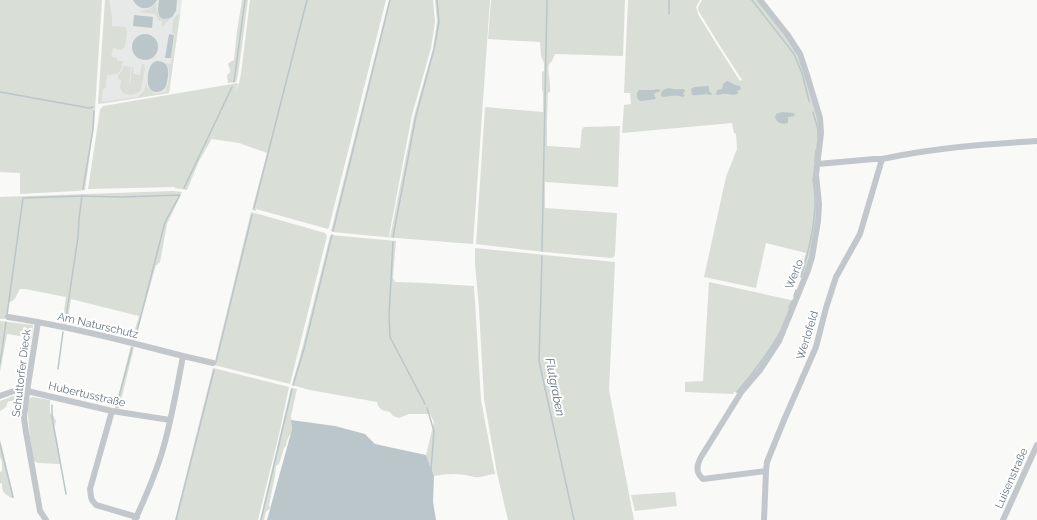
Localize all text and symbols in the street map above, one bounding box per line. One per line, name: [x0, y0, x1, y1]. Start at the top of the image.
street label: Werlo: [783, 257, 806, 291]
street label: Werlofeld: [794, 309, 821, 361]
street label: Am Naturschutz: [56, 310, 140, 341]
street label: Schuttorfer Dieck: [10, 328, 33, 418]
water label: Flutgraben: [542, 357, 568, 418]
street label: Hubertusstraße: [47, 379, 127, 410]
street label: Luisenstraße: [992, 445, 1031, 510]

